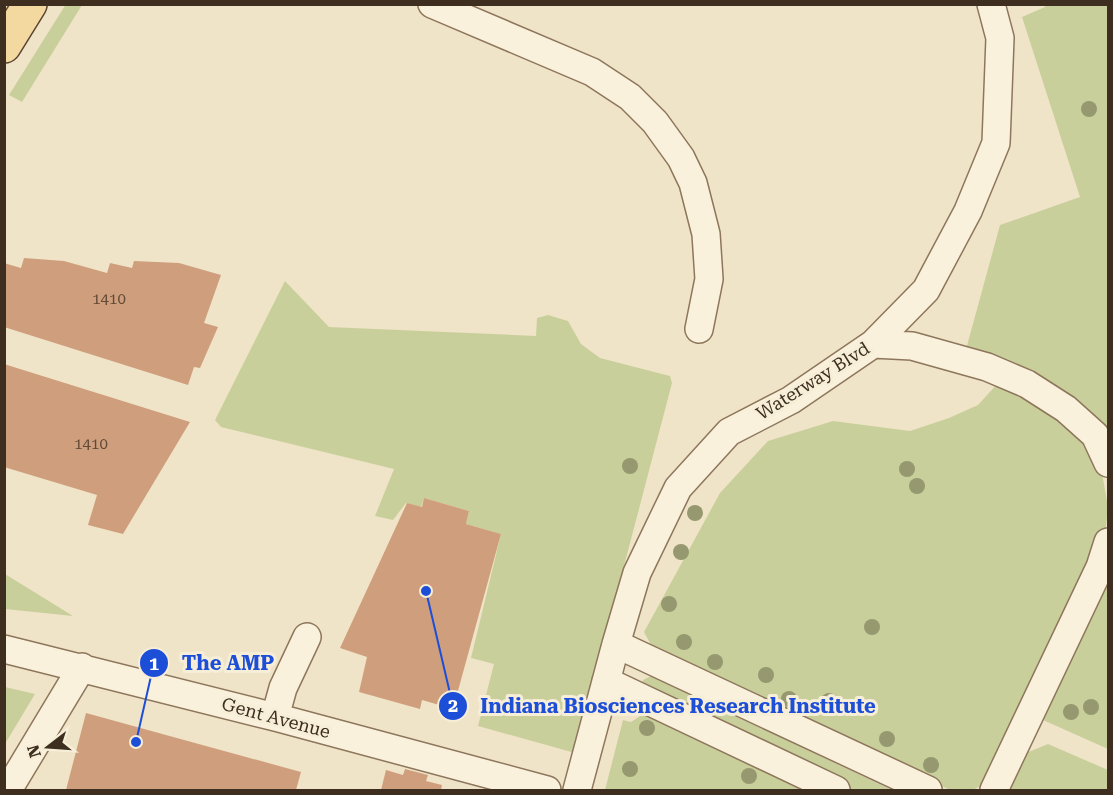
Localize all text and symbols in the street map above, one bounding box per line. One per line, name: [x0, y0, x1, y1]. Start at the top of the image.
house number: 1410: [92, 290, 126, 308]
street label: Waterway Blvd: [752, 337, 874, 424]
house number: 1410: [74, 435, 108, 453]
callout: The AMP: [139, 644, 286, 682]
text: The AMP: [182, 651, 274, 675]
text: 1: [149, 653, 159, 674]
callout: Indiana Biosciences Research Institute: [438, 687, 888, 725]
street label: Gent Avenue: [219, 693, 333, 742]
text: Indiana Biosciences Research Institute: [480, 694, 876, 718]
text: 2: [448, 695, 458, 716]
north arrow: [18, 717, 78, 777]
text: N: [23, 743, 45, 760]

